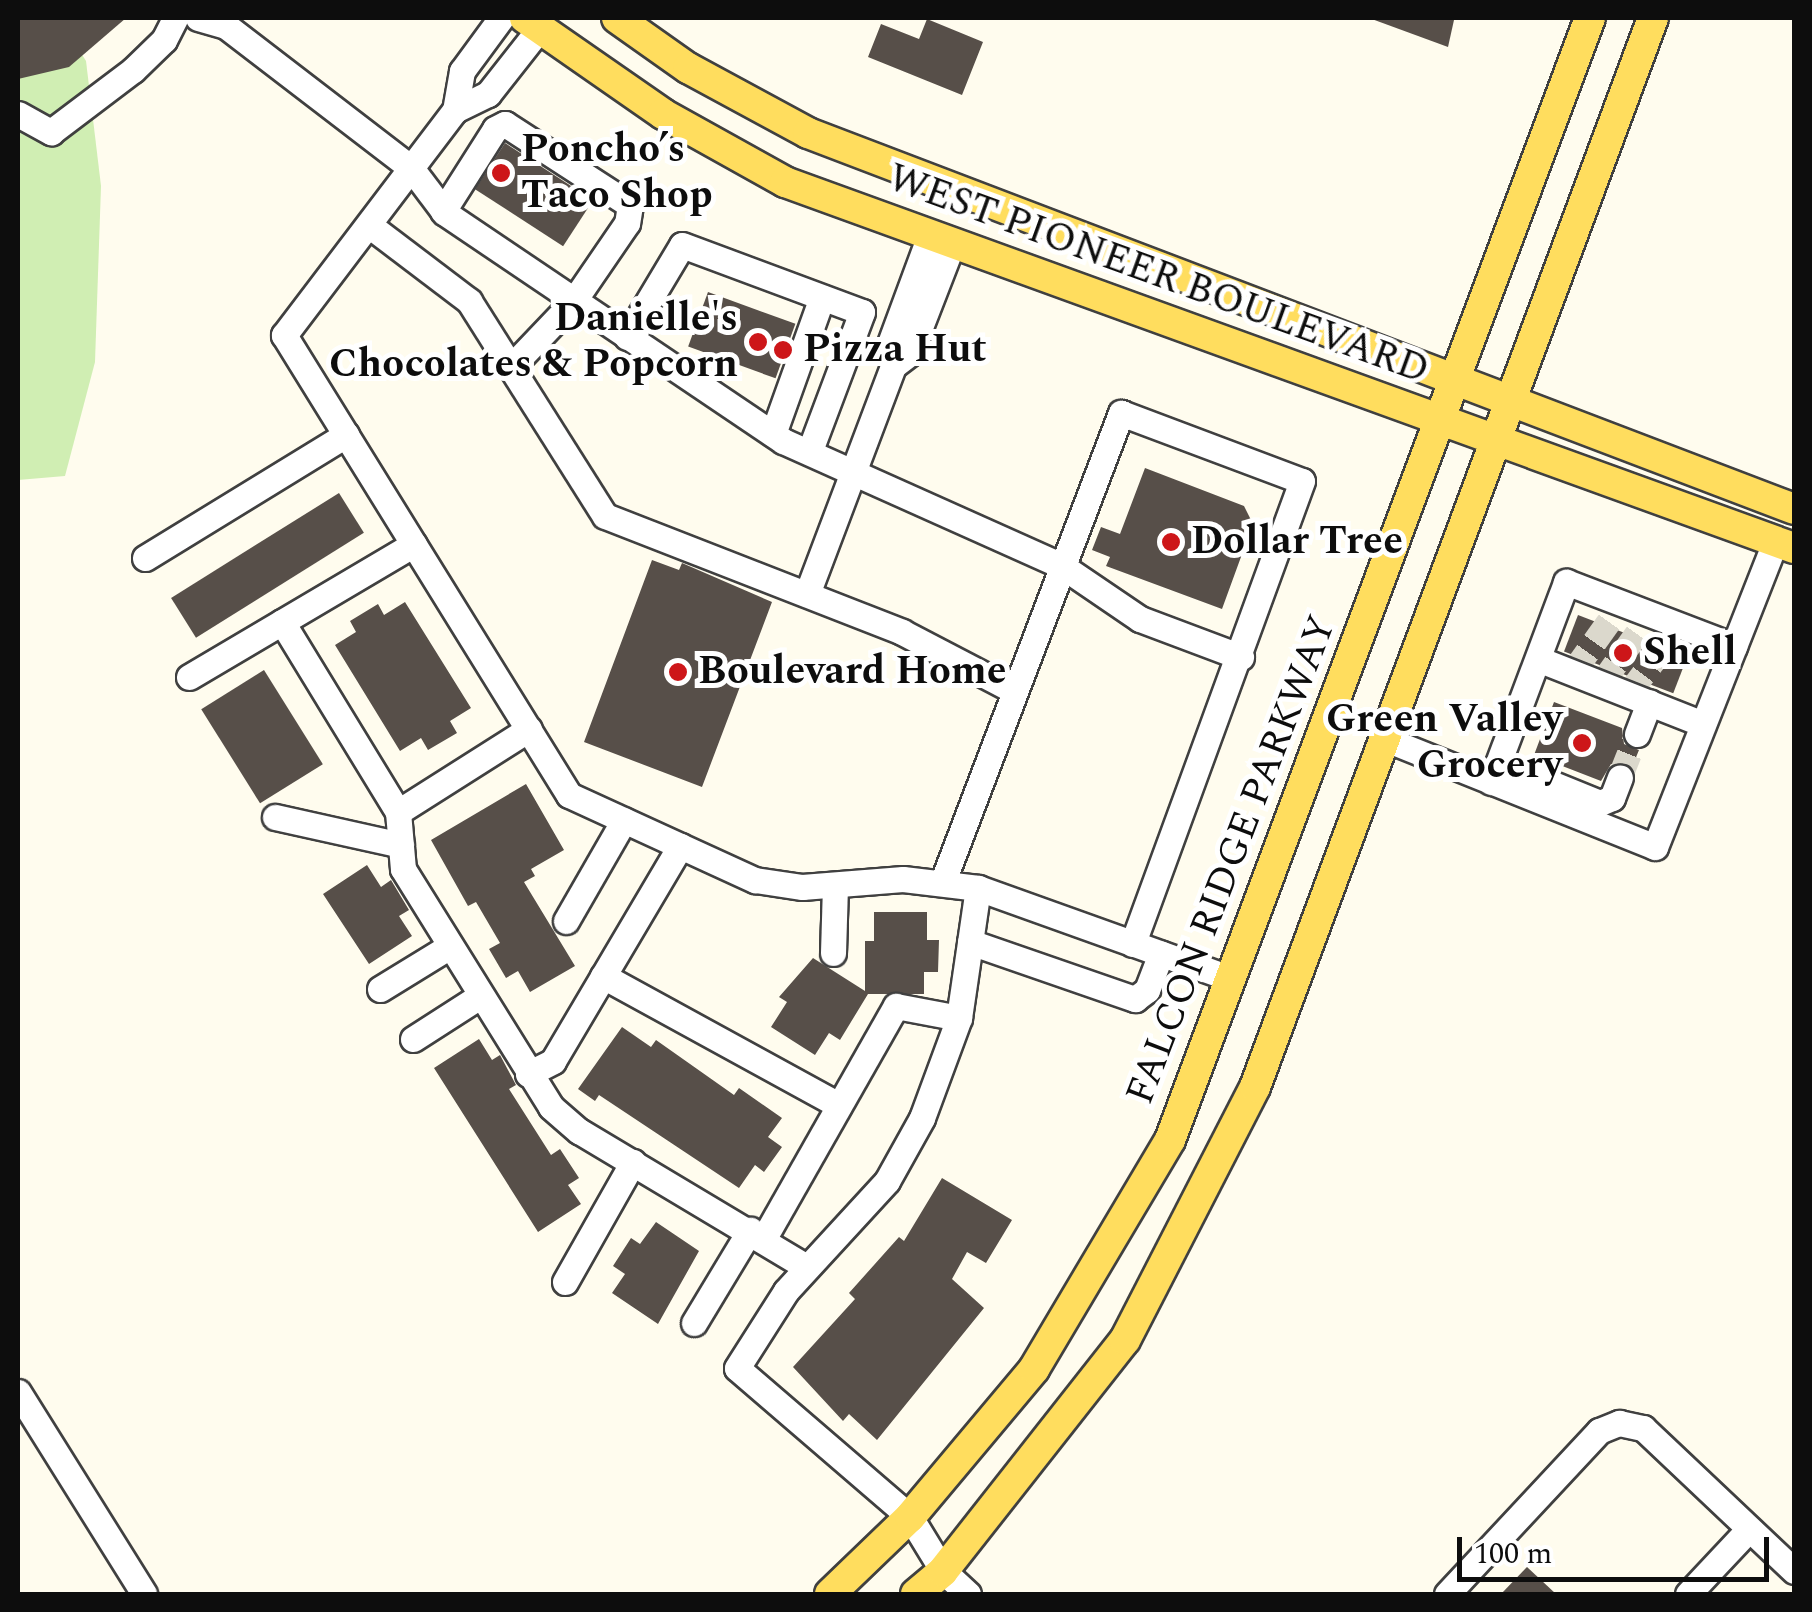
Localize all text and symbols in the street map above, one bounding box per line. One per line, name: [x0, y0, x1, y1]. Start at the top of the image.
place label: Poncho’s Taco Shop: [521, 126, 713, 220]
street label: WEST PIONEER BOULEVARD: [881, 155, 1435, 395]
marker: Poncho’s Taco Shop: [490, 162, 512, 184]
place label: Danielle's Chocolates & Popcorn: [329, 295, 738, 389]
place label: Pizza Hut: [803, 326, 987, 374]
marker: Danielle's Chocolates & Popcorn: [747, 331, 769, 353]
marker: Pizza Hut: [772, 339, 794, 361]
place label: Dollar Tree: [1191, 518, 1403, 566]
marker: Dollar Tree: [1160, 531, 1182, 553]
street label: FALCON RIDGE PARKWAY: [1116, 609, 1348, 1111]
place label: Shell: [1643, 629, 1737, 677]
marker: Shell: [1612, 642, 1634, 664]
place label: Boulevard Home: [698, 648, 1007, 696]
marker: Boulevard Home: [667, 661, 689, 683]
place label: Green Valley Grocery: [1326, 696, 1562, 790]
marker: Green Valley Grocery: [1571, 732, 1593, 754]
scale bar: [1462, 1517, 1774, 1579]
text: 100 m: [1474, 1531, 1552, 1577]

